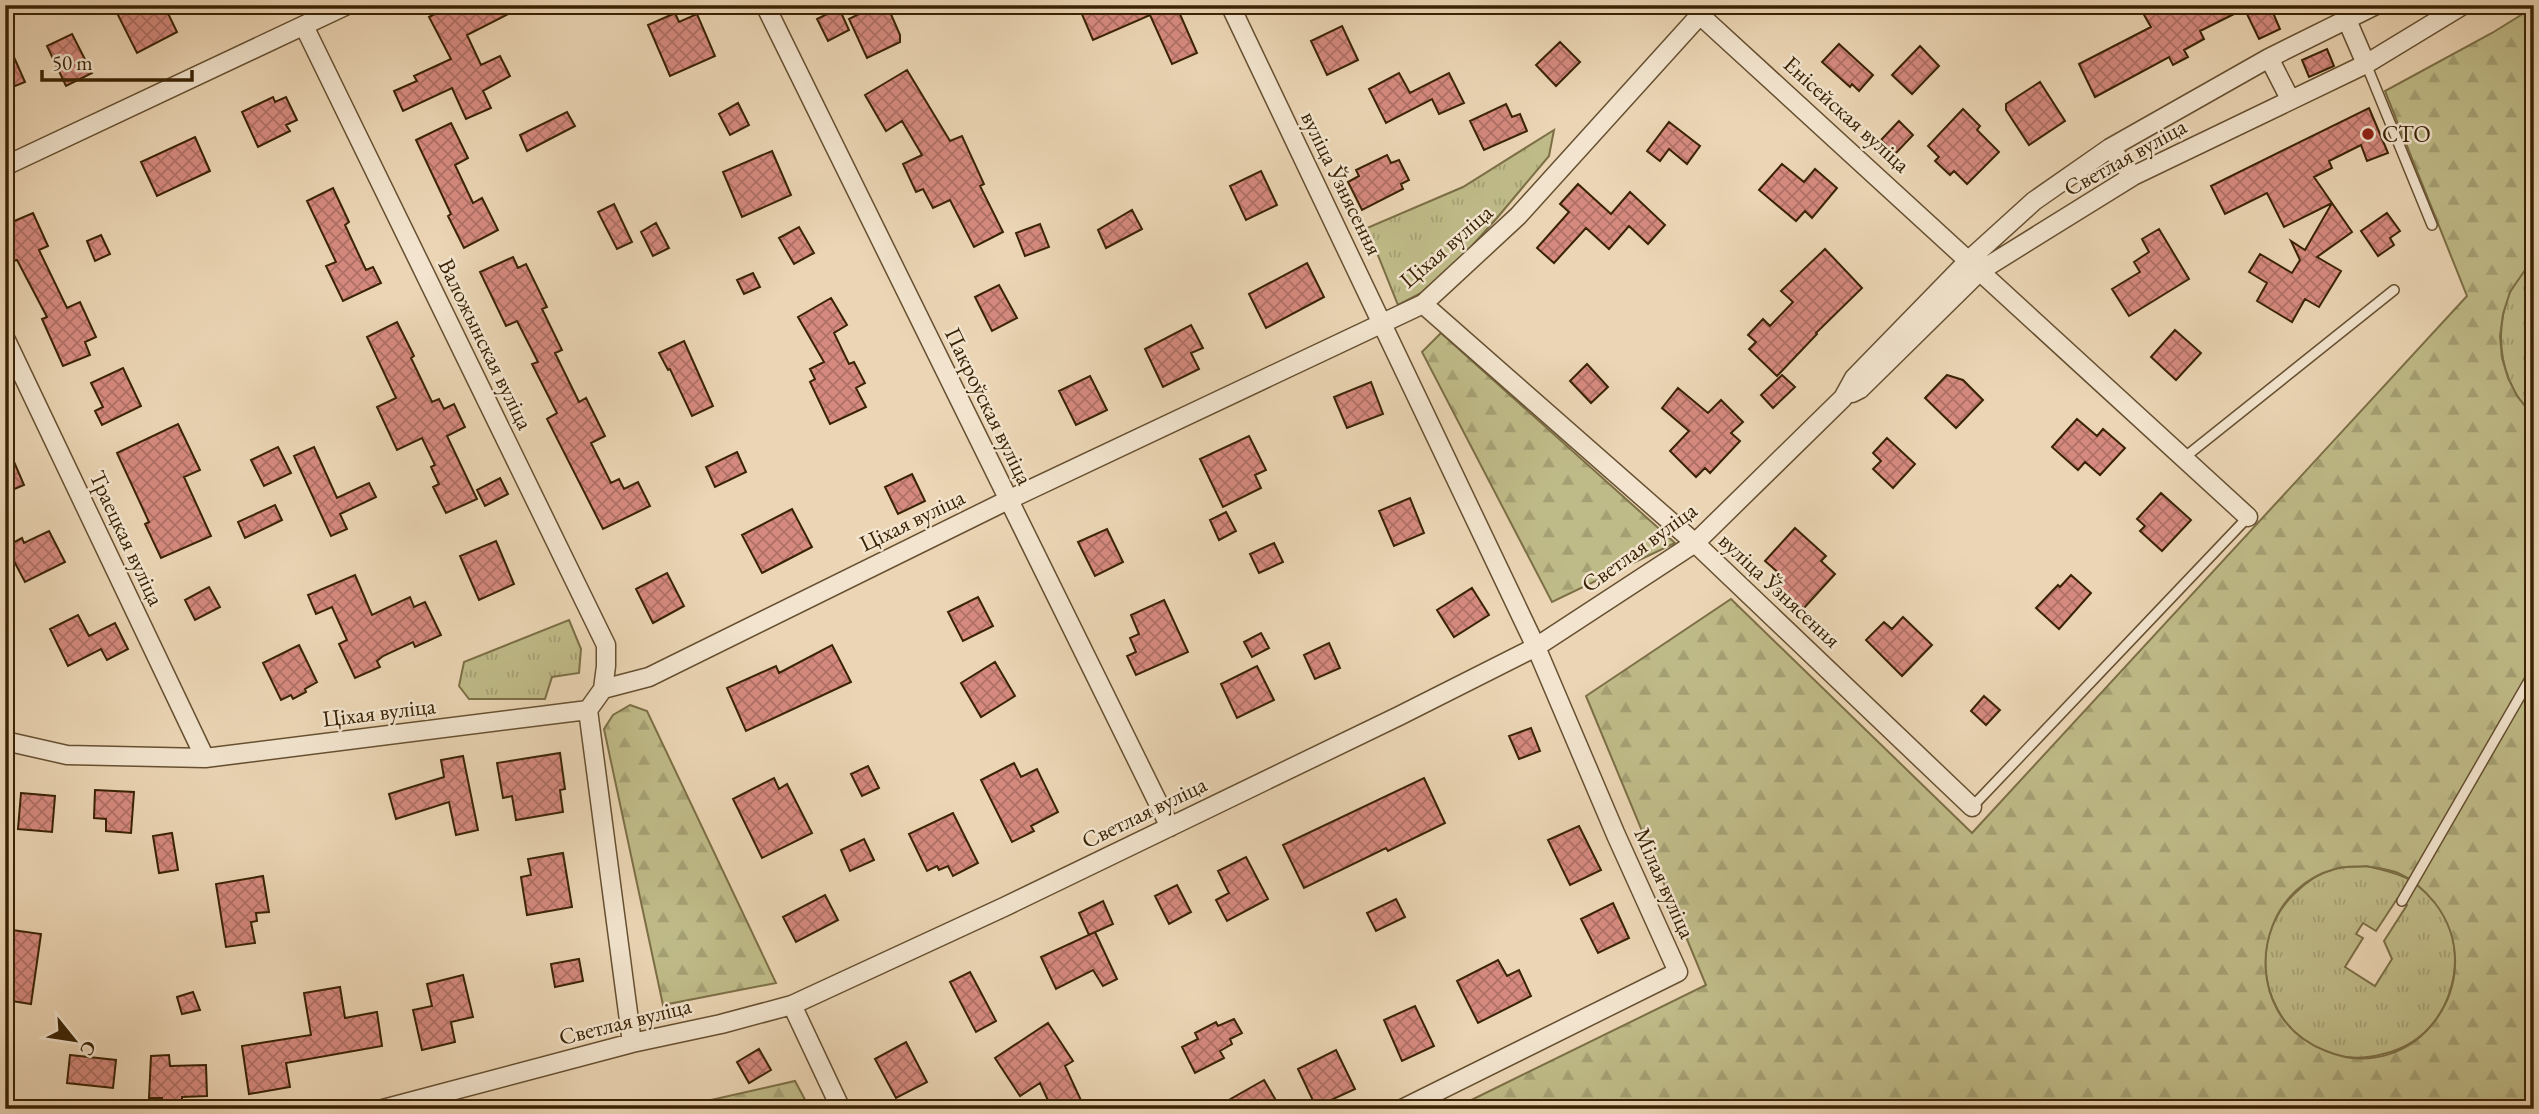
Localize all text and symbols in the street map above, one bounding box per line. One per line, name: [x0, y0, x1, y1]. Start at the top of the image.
scale bar: [42, 38, 192, 82]
text: 50 m: [52, 49, 93, 76]
street label: Енісейская вуліца: [1777, 49, 1917, 180]
street label: вуліца Ўзнясення: [1294, 106, 1390, 260]
street label: Светлая вуліца: [2058, 111, 2192, 203]
place label: СТО: [2382, 119, 2431, 149]
marker: СТО: [2360, 126, 2376, 142]
street label: Ціхая вуліца: [1393, 197, 1499, 295]
street label: Валожынская вуліца: [432, 253, 541, 435]
street label: Пакроўская вуліца: [938, 322, 1040, 491]
street label: Траецкая вуліца: [83, 466, 172, 611]
street label: Ціхая вуліца: [854, 481, 970, 558]
street label: Светлая вуліца: [1575, 495, 1703, 599]
street label: вуліца Ўзнясення: [1712, 526, 1848, 654]
street label: Ціхая вуліца: [321, 690, 438, 734]
street label: Светлая вуліца: [1076, 768, 1212, 855]
street label: Мілая вуліца: [1627, 823, 1703, 944]
street label: Светлая вуліца: [556, 990, 695, 1052]
north arrow: [38, 1006, 108, 1076]
text: С: [74, 1036, 102, 1060]

